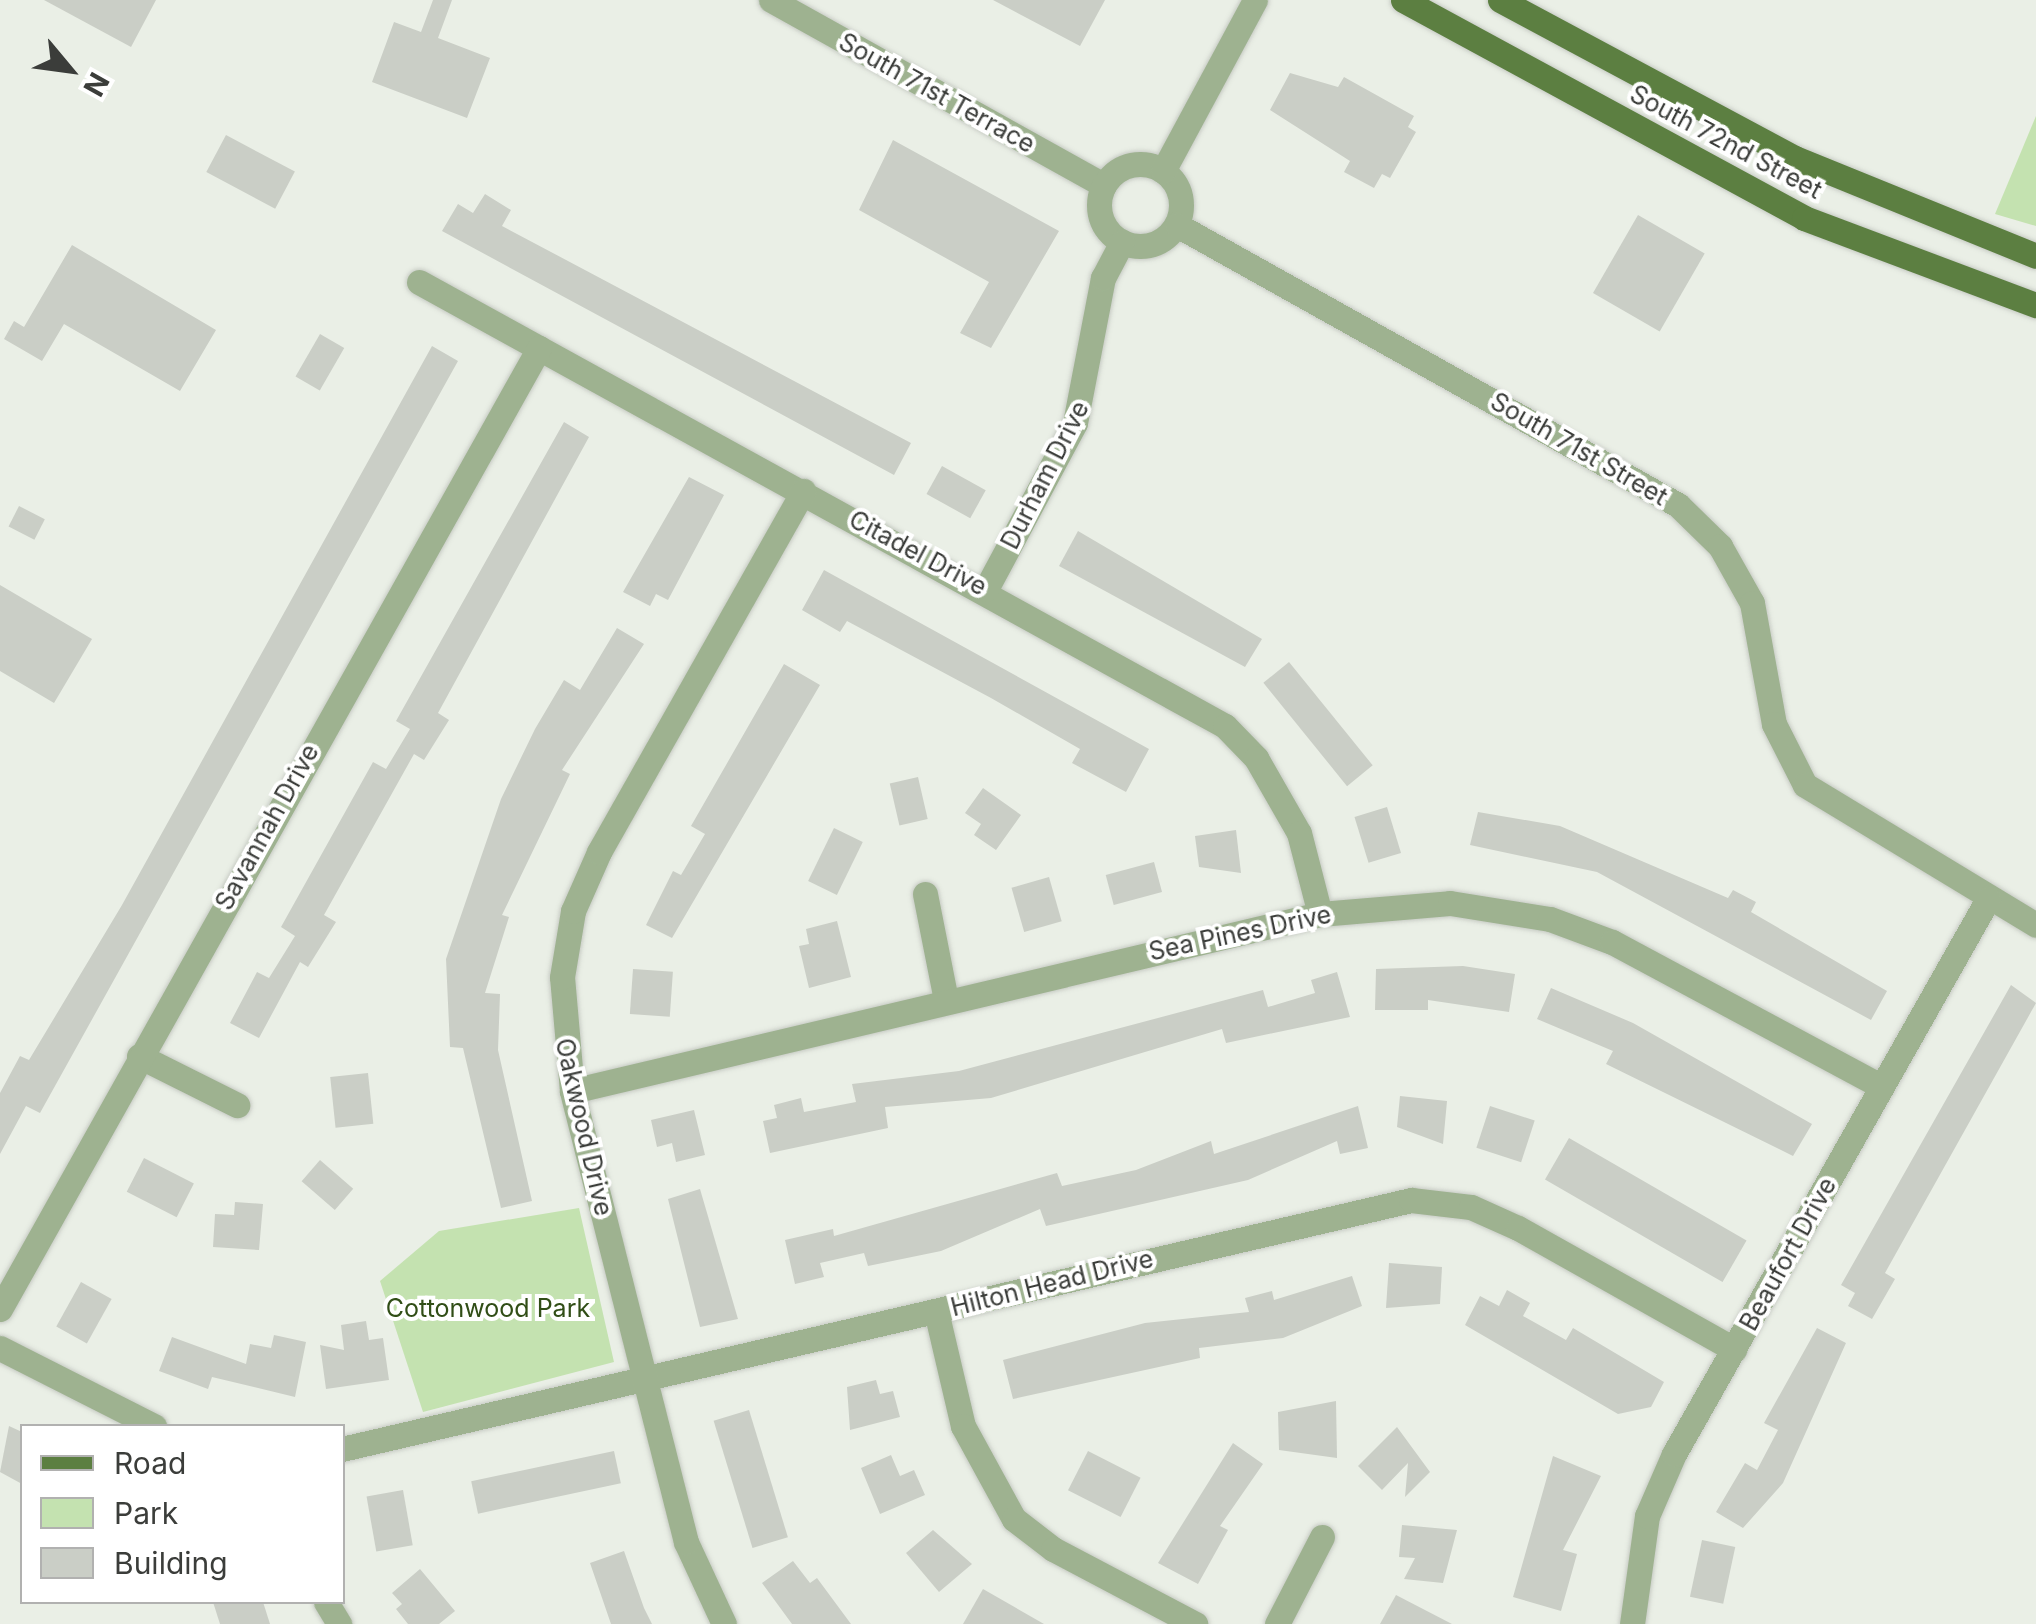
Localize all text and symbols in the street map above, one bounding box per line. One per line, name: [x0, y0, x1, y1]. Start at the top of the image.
north arrow: [20, 20, 120, 120]
street label: South 71st Terrace: [834, 27, 1040, 159]
text: N: [76, 67, 116, 102]
street label: South 72nd Street: [1625, 79, 1827, 205]
street label: South 71st Street: [1485, 386, 1673, 512]
street label: Durham Drive: [995, 396, 1095, 554]
street label: Citadel Drive: [844, 504, 992, 602]
street label: Savannah Drive: [209, 739, 325, 915]
street label: Sea Pines Drive: [1146, 899, 1334, 967]
street label: Oakwood Drive: [549, 1035, 619, 1219]
street label: Beaufort Drive: [1734, 1172, 1842, 1336]
street label: Hilton Head Drive: [948, 1243, 1156, 1323]
park label: Cottonwood Park: [386, 1293, 590, 1323]
legend: [20, 1424, 345, 1604]
text: Road: [114, 1445, 186, 1481]
text: Park: [114, 1495, 178, 1531]
text: Building: [114, 1545, 228, 1581]

